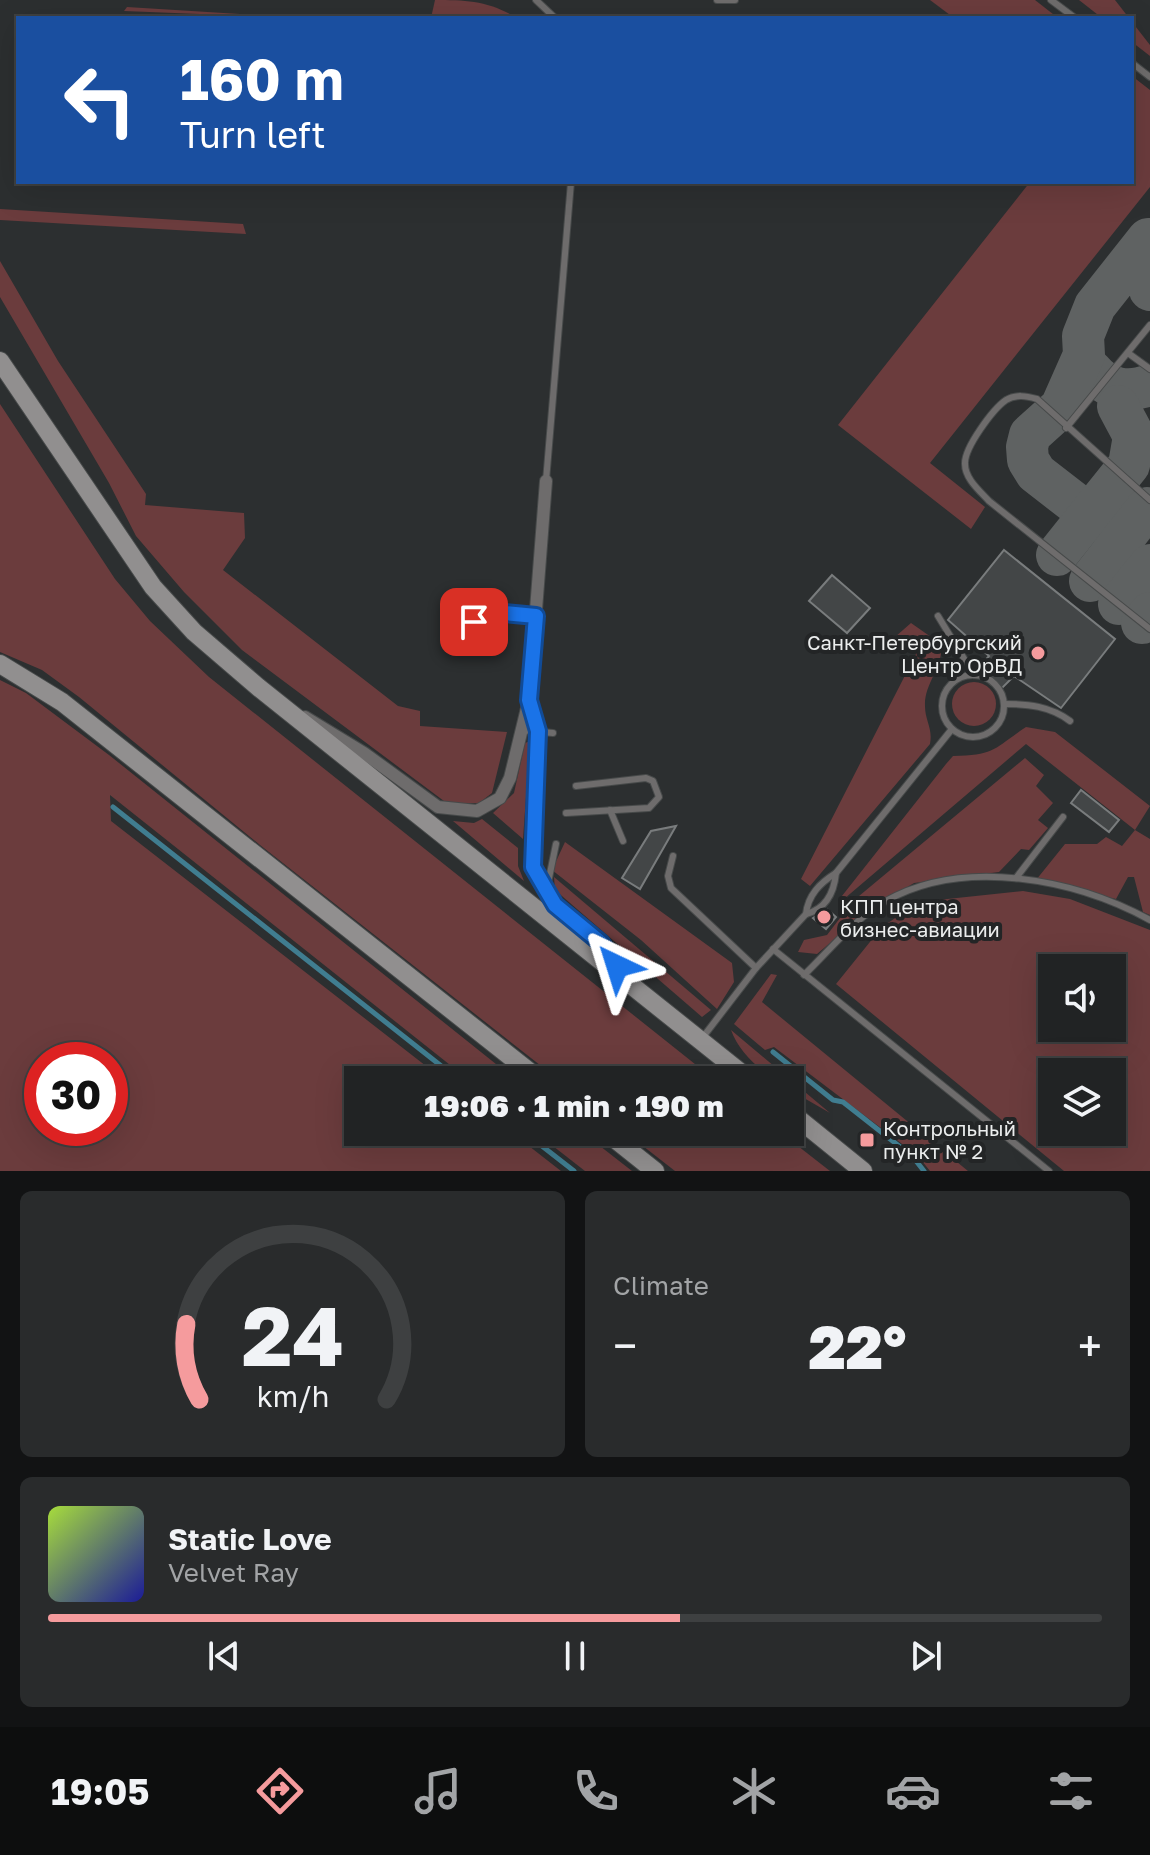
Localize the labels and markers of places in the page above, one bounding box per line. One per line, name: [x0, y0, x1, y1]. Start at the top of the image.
pin: [440, 588, 508, 656]
place label: Санкт-Петербургский Центр ОрВД: [807, 630, 1022, 677]
marker: Санкт-Петербургский Центр ОрВД: [1029, 644, 1047, 662]
place label: КПП центра бизнес-авиации: [840, 894, 1000, 941]
marker: КПП центра бизнес-авиации: [815, 908, 833, 926]
place label: Контрольный пункт № 2: [883, 1116, 1016, 1163]
marker: Контрольный пункт № 2: [858, 1131, 876, 1149]

